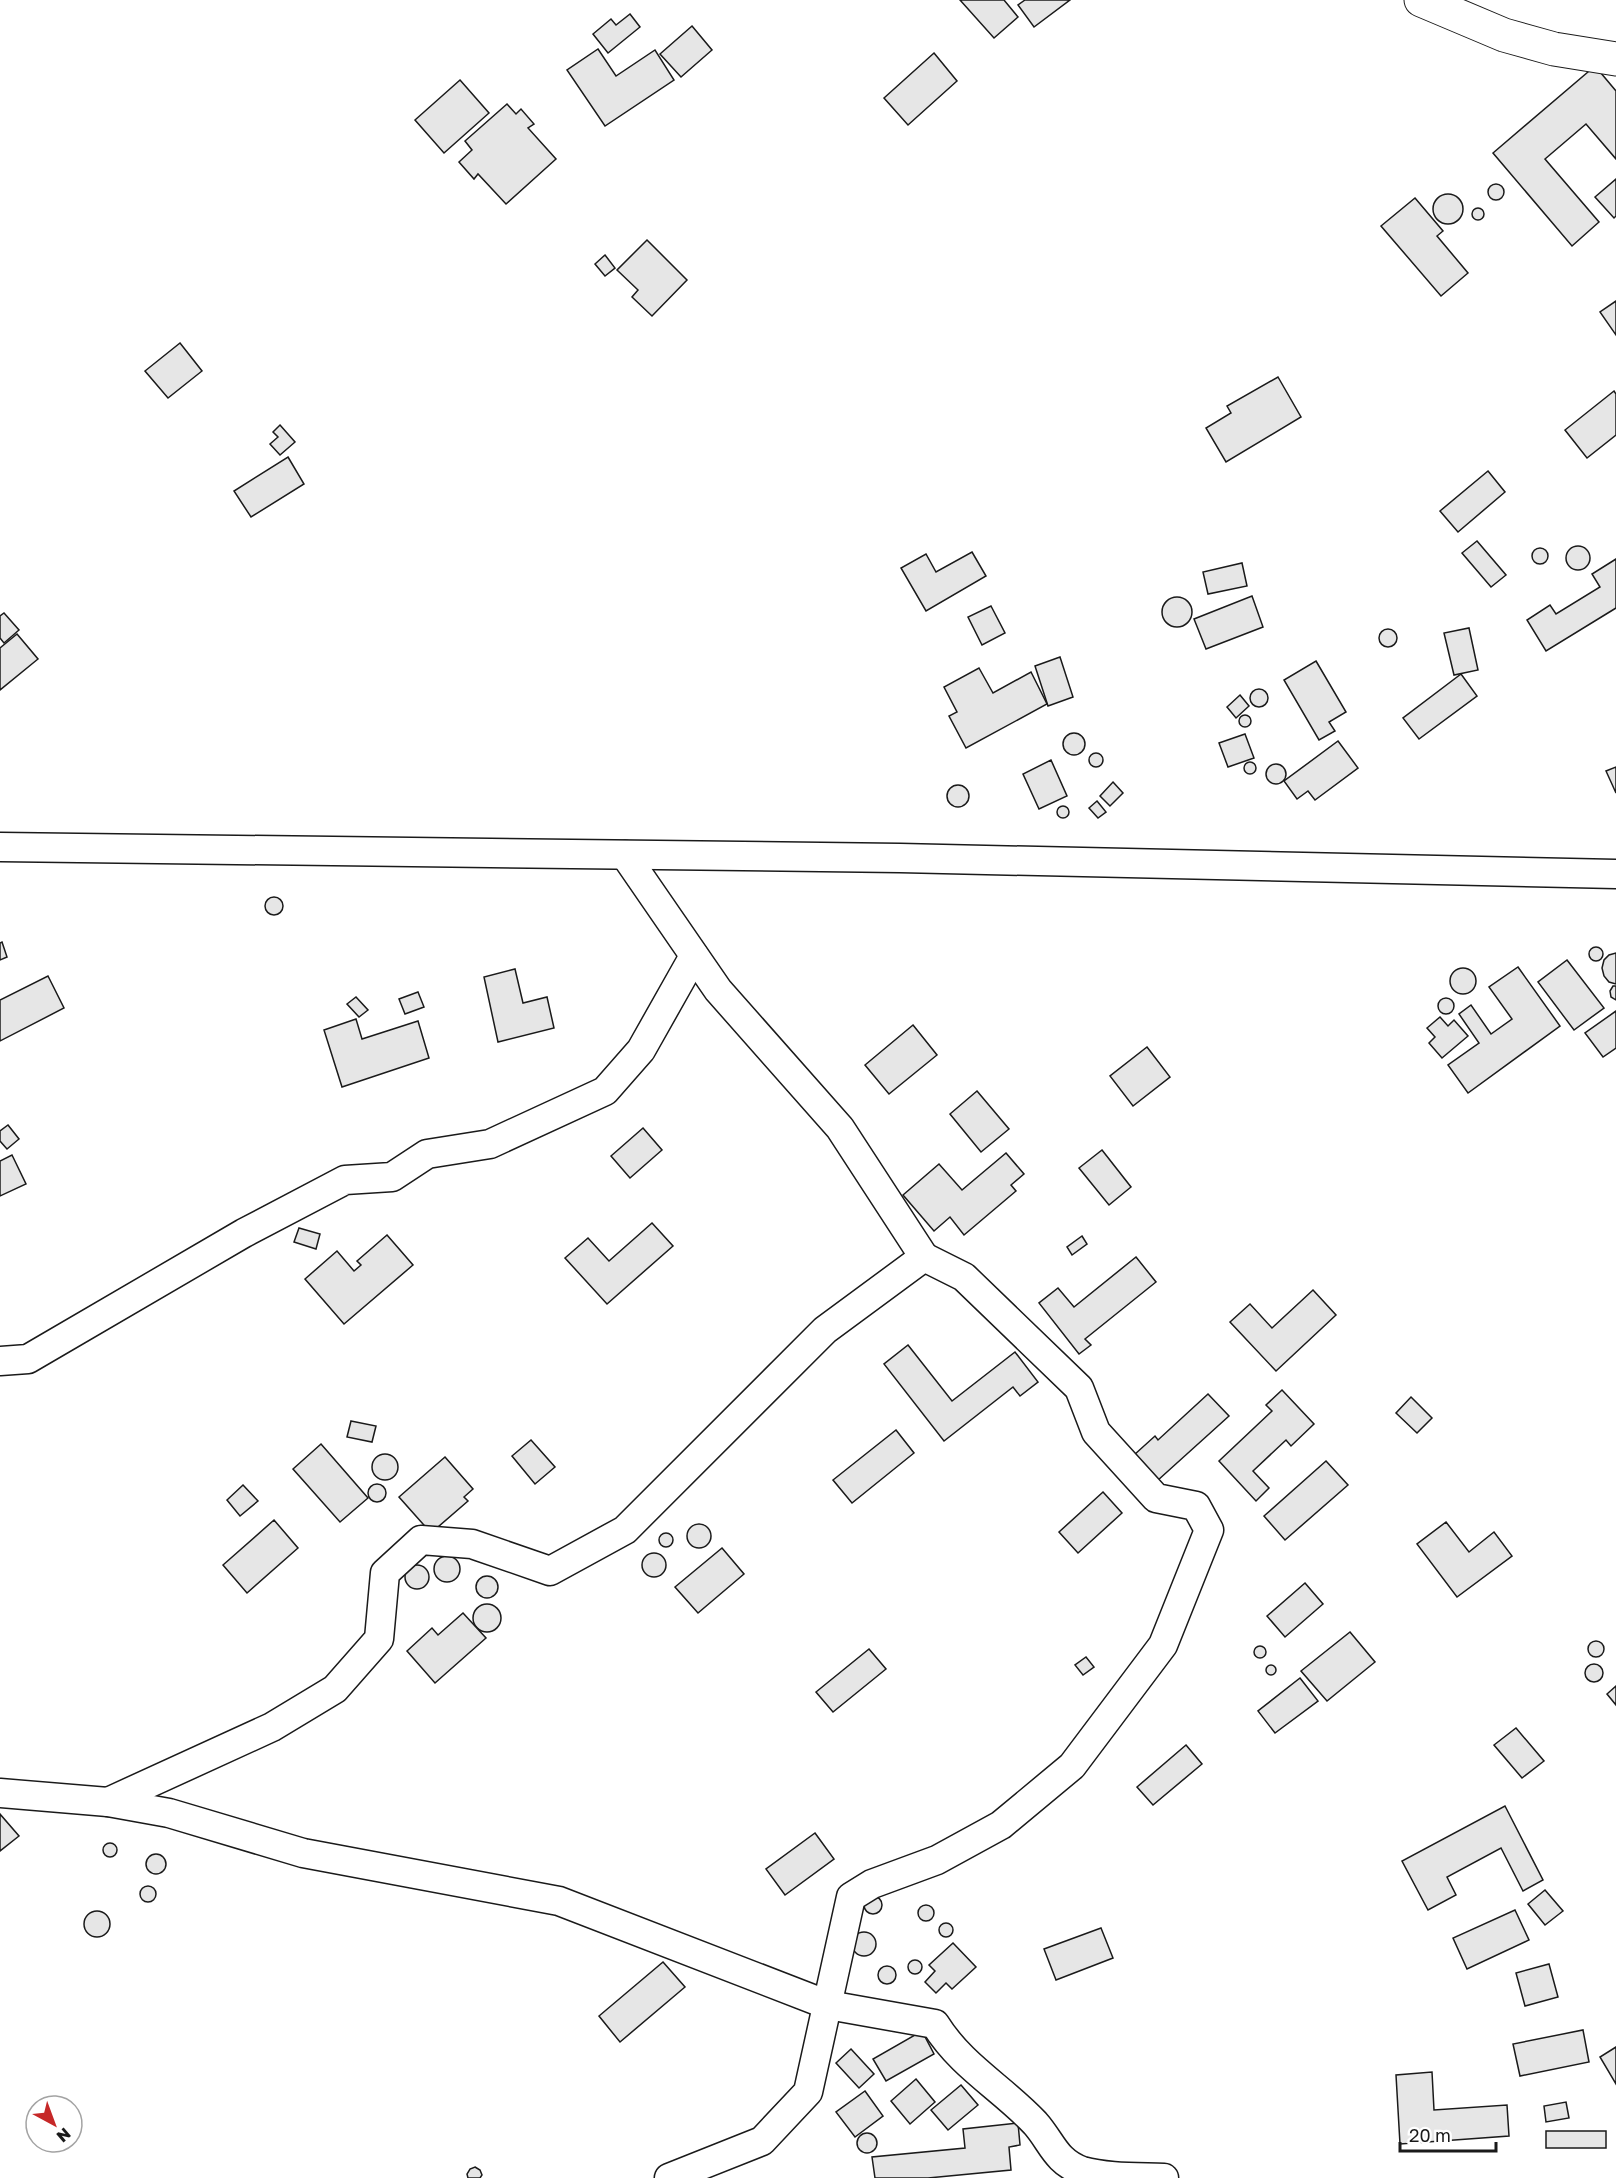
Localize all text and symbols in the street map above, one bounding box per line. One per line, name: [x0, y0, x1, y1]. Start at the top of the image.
north arrow: [24, 2094, 84, 2154]
scale bar: [1400, 2115, 1496, 2153]
text: N: [53, 2124, 75, 2147]
text: 20 m: [1409, 2124, 1451, 2146]

